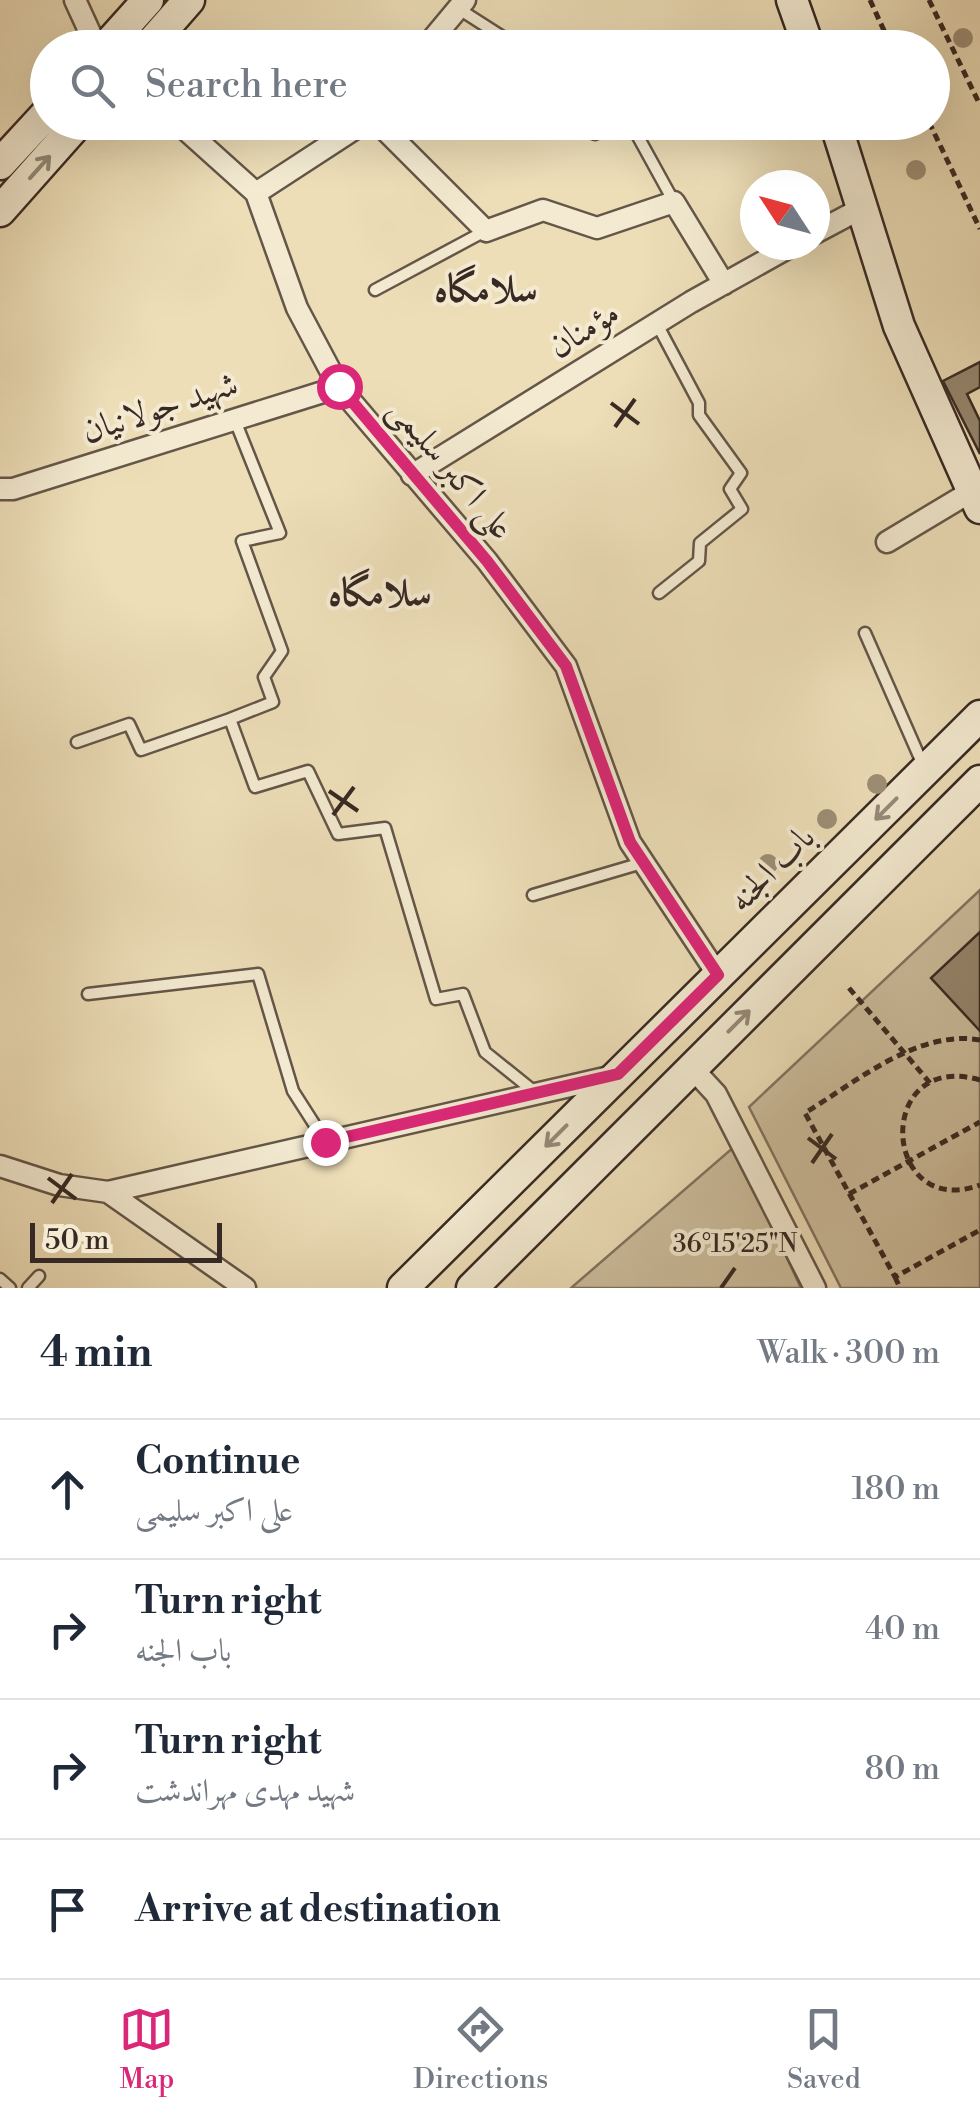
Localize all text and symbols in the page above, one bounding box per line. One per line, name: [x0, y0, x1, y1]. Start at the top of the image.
search box: [30, 30, 950, 140]
icon: search: [65, 58, 120, 113]
text: Search here: [145, 62, 348, 109]
one-way arrow: [28, 155, 51, 180]
north arrow: [740, 170, 830, 260]
district label: سلامگاه: [434, 264, 538, 313]
street label: مؤمنان: [540, 292, 628, 368]
street label: شهید جولانیان: [77, 363, 243, 453]
route start: [317, 364, 363, 410]
street label: علی اکبر سلیمی: [377, 389, 523, 550]
district label: سلامگاه: [328, 568, 432, 617]
one-way arrow: [874, 796, 899, 821]
street label: باب الجنه: [719, 816, 825, 922]
one-way arrow: [727, 1009, 751, 1033]
route end: [303, 1120, 349, 1166]
one-way arrow: [544, 1124, 568, 1148]
scale bar: [30, 1218, 222, 1262]
text: 50 m: [45, 1223, 109, 1258]
text: 36°15'25"N: [673, 1229, 798, 1260]
text: 4 min: [40, 1327, 152, 1380]
text: Walk · 300 m: [757, 1333, 940, 1373]
text: Continue: [135, 1438, 300, 1485]
icon: ahead: [40, 1462, 95, 1517]
text: 180 m: [851, 1469, 940, 1509]
text: علی اکبر سلیمی: [135, 1491, 293, 1531]
text: Turn right: [135, 1578, 321, 1625]
icon: right: [40, 1602, 95, 1657]
text: 40 m: [865, 1609, 940, 1649]
text: باب الجنه: [135, 1631, 232, 1671]
text: Turn right: [135, 1718, 321, 1765]
icon: right: [40, 1742, 95, 1797]
text: 80 m: [865, 1749, 940, 1789]
text: شهید مهدی مهراندشت: [135, 1771, 355, 1811]
icon: arrive: [40, 1882, 95, 1937]
text: Arrive at destination: [135, 1886, 501, 1933]
tab: Map: [119, 2002, 174, 2097]
tab: Directions: [413, 2002, 548, 2097]
tab: Saved: [787, 2002, 861, 2097]

